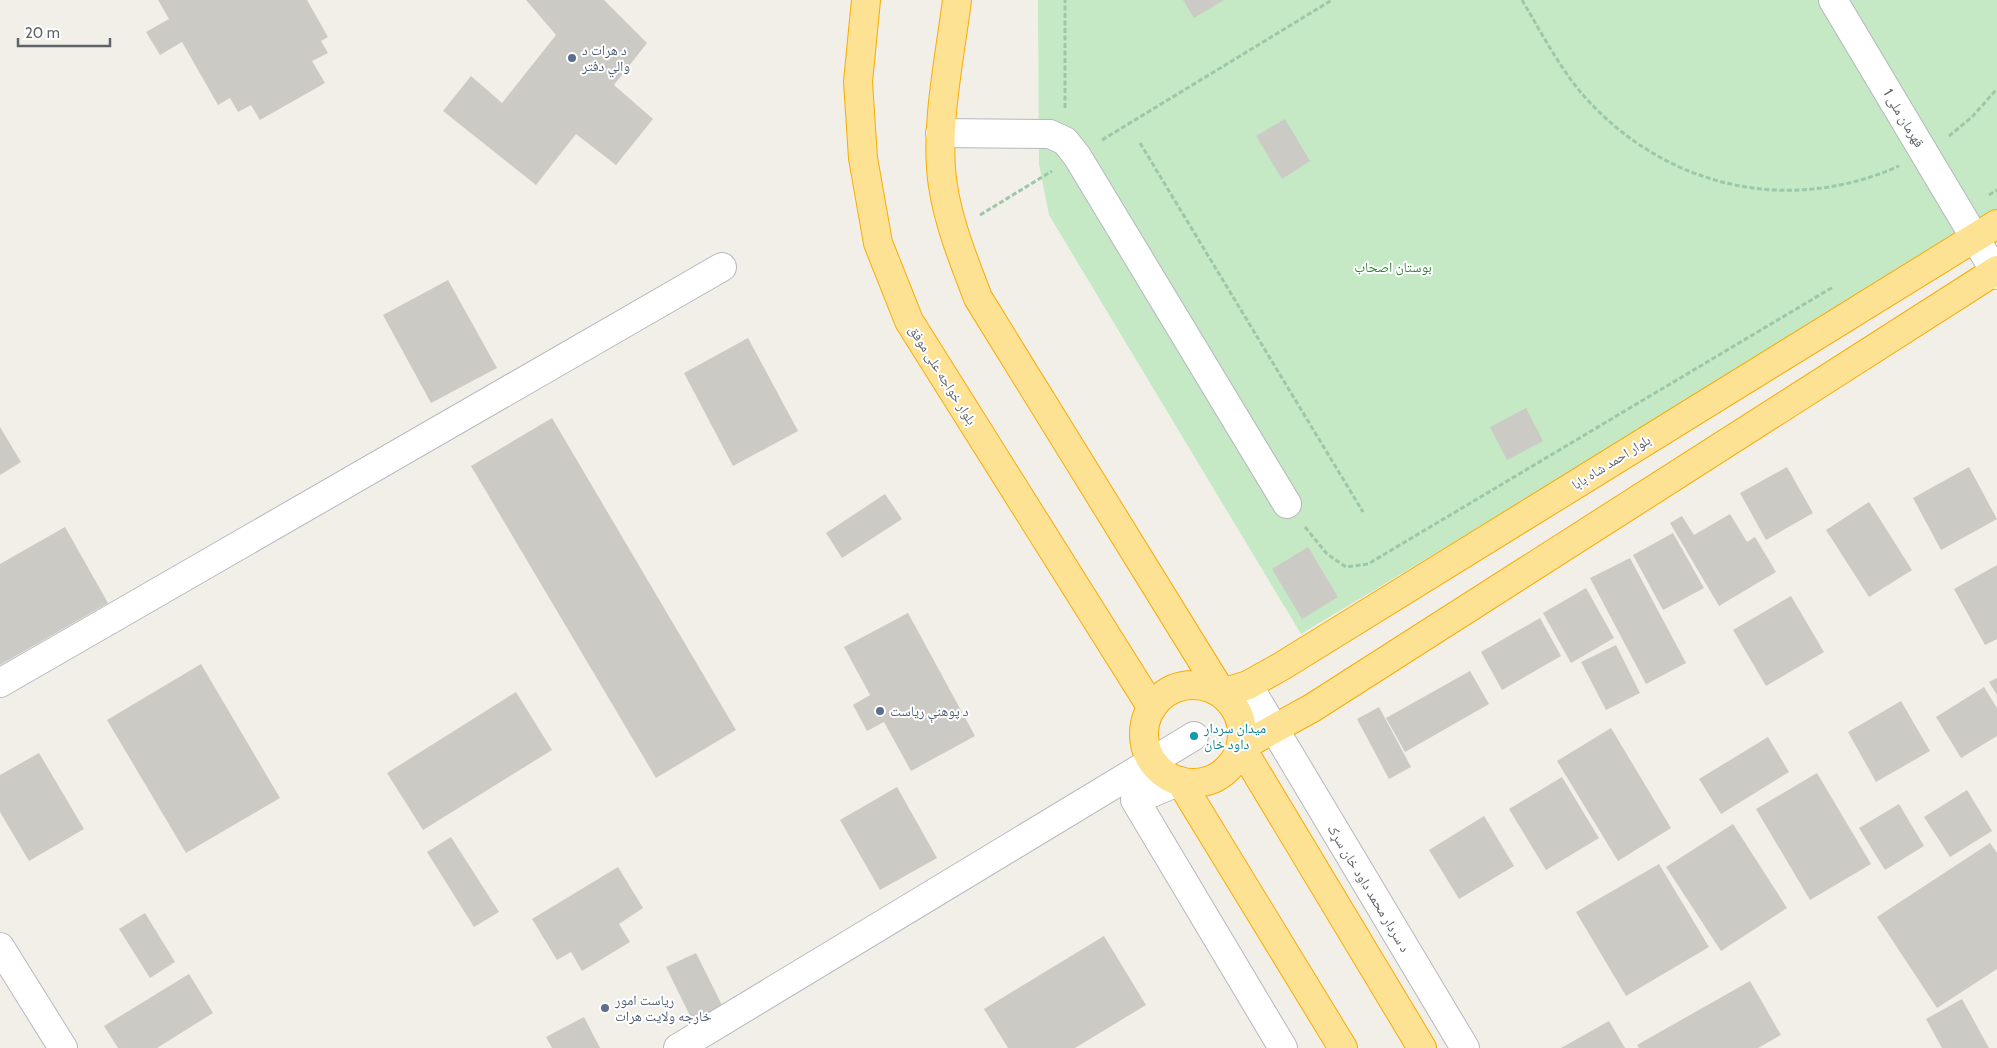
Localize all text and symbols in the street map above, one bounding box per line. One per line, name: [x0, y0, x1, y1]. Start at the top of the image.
scale bar: [18, 15, 110, 47]
text: 20 m: [25, 24, 60, 42]
place label: د هرات د والي دفتر: [581, 41, 630, 78]
marker: د هرات د والي دفتر: [566, 52, 578, 64]
street label: قهرمان ملی 1: [1879, 85, 1929, 151]
park label: بوستان اصحاب: [1354, 258, 1432, 276]
street label: بلوار خواجه علی موفق: [904, 322, 981, 429]
street label: بلوار احمد شاه بابا: [1568, 430, 1654, 493]
place label: د پوهنې ریاست: [890, 702, 969, 723]
marker: د پوهنې ریاست: [874, 705, 886, 717]
place label: میدان سردار داود خان: [1203, 719, 1266, 753]
marker: میدان سردار داود خان: [1188, 730, 1200, 742]
street label: د سردار محمد داود خان سړک: [1324, 821, 1414, 956]
place label: ریاست امور خارجه ولایت هرات: [614, 991, 711, 1025]
marker: ریاست امور خارجه ولایت هرات: [599, 1002, 611, 1014]

